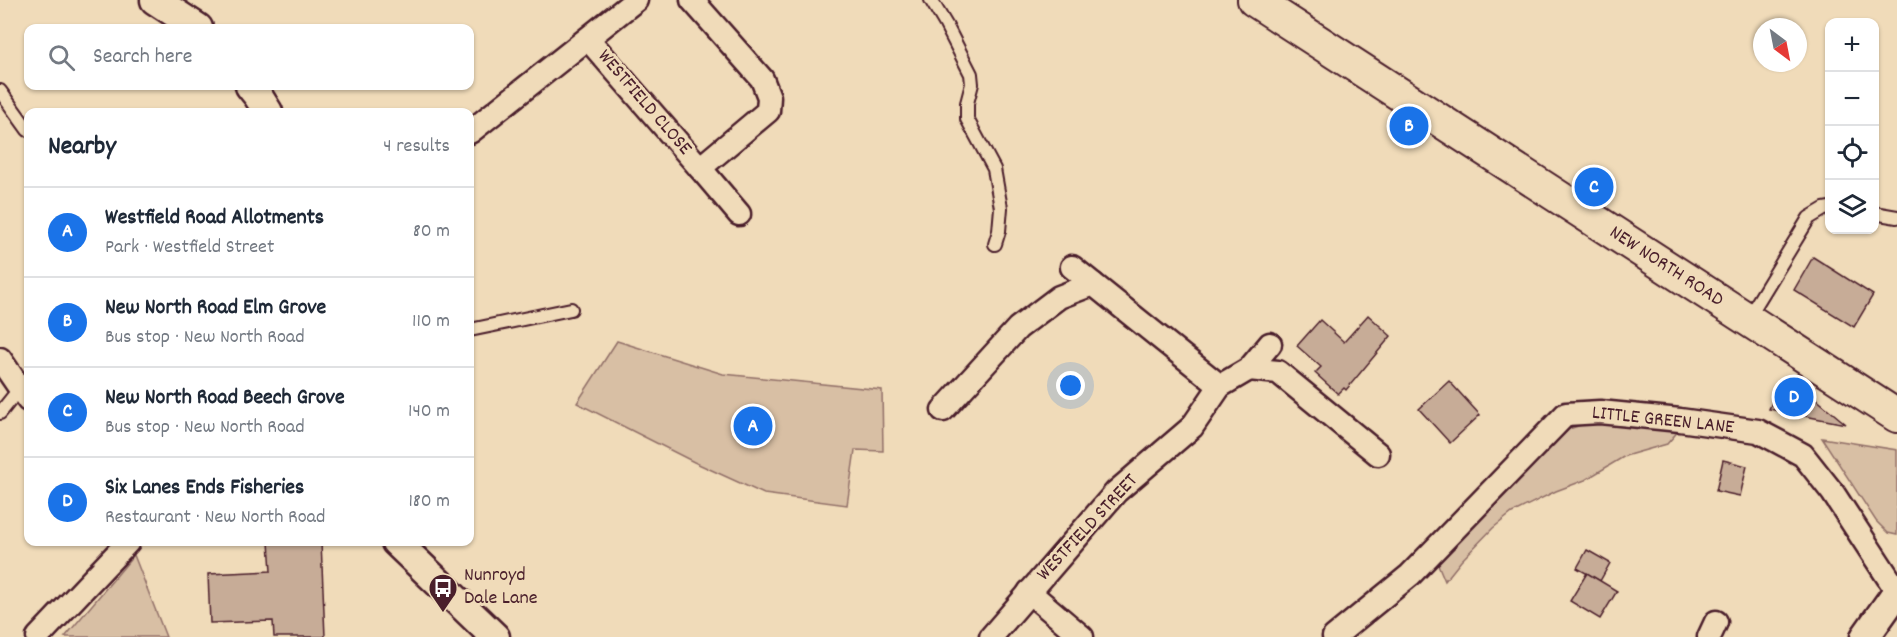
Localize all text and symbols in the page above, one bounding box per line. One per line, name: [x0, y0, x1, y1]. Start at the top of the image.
north arrow: [1753, 18, 1807, 72]
map controls: [1825, 18, 1879, 234]
button: +: [1825, 18, 1879, 72]
search box: [24, 24, 474, 90]
icon: search: [45, 41, 78, 74]
text: Search here: [93, 42, 192, 73]
street label: WESTFIELD CLOSE: [590, 44, 698, 162]
button: −: [1825, 72, 1879, 126]
pin: B: [1390, 104, 1428, 148]
button: locate: [1825, 126, 1879, 180]
text: Nearby: [48, 129, 116, 166]
text: 4 results: [383, 133, 450, 161]
pin: C: [1574, 164, 1614, 210]
button: layers: [1825, 180, 1879, 234]
text: Westfield Road Allotments: [105, 203, 324, 234]
text: A: [62, 218, 73, 246]
text: 80 m: [413, 218, 450, 246]
street label: NEW NORTH ROAD: [1603, 219, 1729, 315]
text: Park · Westfield Street: [105, 234, 274, 262]
text: New North Road Elm Grove: [105, 293, 326, 324]
text: B: [63, 308, 72, 336]
text: 110 m: [412, 308, 450, 336]
text: Bus stop · New North Road: [105, 324, 305, 352]
your location: [1056, 371, 1085, 400]
pin: D: [1774, 374, 1814, 420]
text: New North Road Beech Grove: [105, 383, 345, 414]
text: C: [63, 398, 72, 426]
text: 140 m: [408, 398, 450, 426]
street label: LITTLE GREEN LANE: [1591, 400, 1735, 442]
pin: A: [734, 404, 772, 448]
text: Bus stop · New North Road: [105, 414, 305, 442]
street label: WESTFIELD STREET: [1031, 468, 1145, 588]
text: Six Lanes Ends Fisheries: [105, 473, 304, 504]
text: D: [62, 488, 73, 516]
text: 180 m: [408, 488, 450, 516]
text: Restaurant · New North Road: [105, 504, 325, 532]
place label: Nunroyd Dale Lane: [464, 562, 538, 613]
bus stop icon: Nunroyd Dale Lane: [427, 572, 459, 614]

